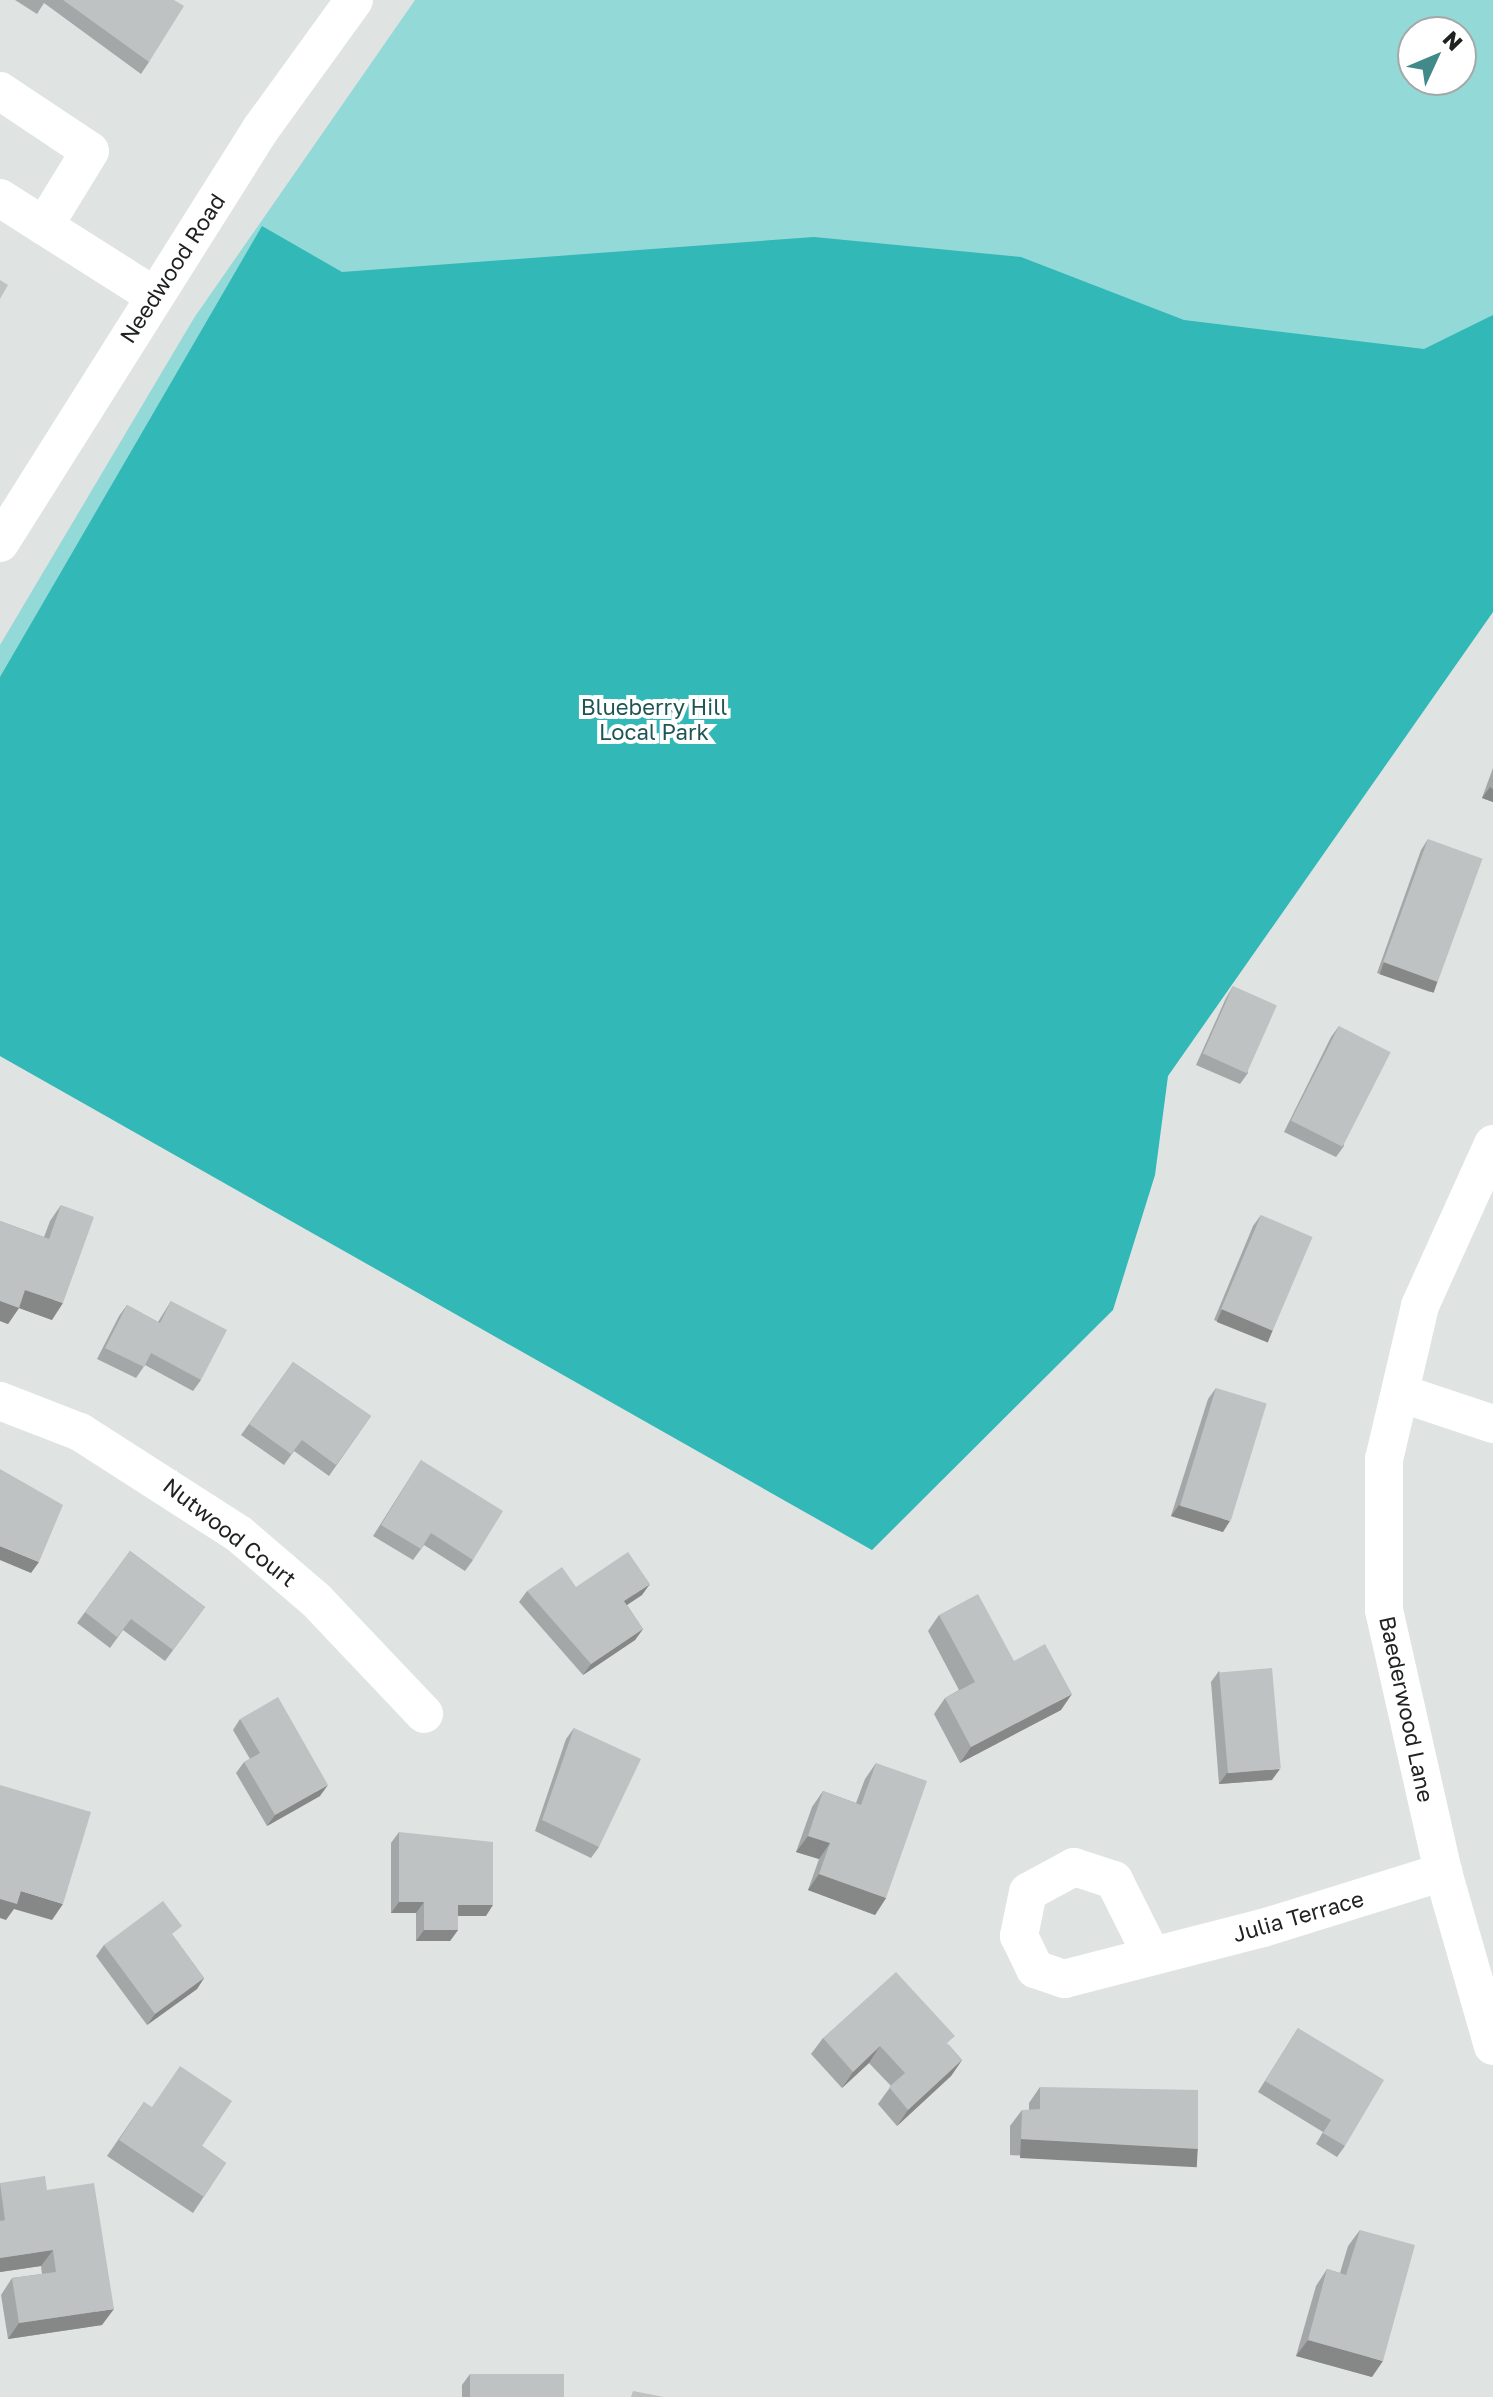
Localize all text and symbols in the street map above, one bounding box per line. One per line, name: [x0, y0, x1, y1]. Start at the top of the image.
north arrow: [1397, 16, 1477, 96]
text: N: [1438, 25, 1469, 56]
street label: Needwood Road: [114, 188, 230, 348]
park label: Blueberry Hill Local Park: [581, 693, 727, 744]
street label: Nutwood Court: [158, 1472, 302, 1592]
street label: Baederwood Lane: [1374, 1613, 1440, 1805]
street label: Julia Terrace: [1230, 1885, 1366, 1947]

